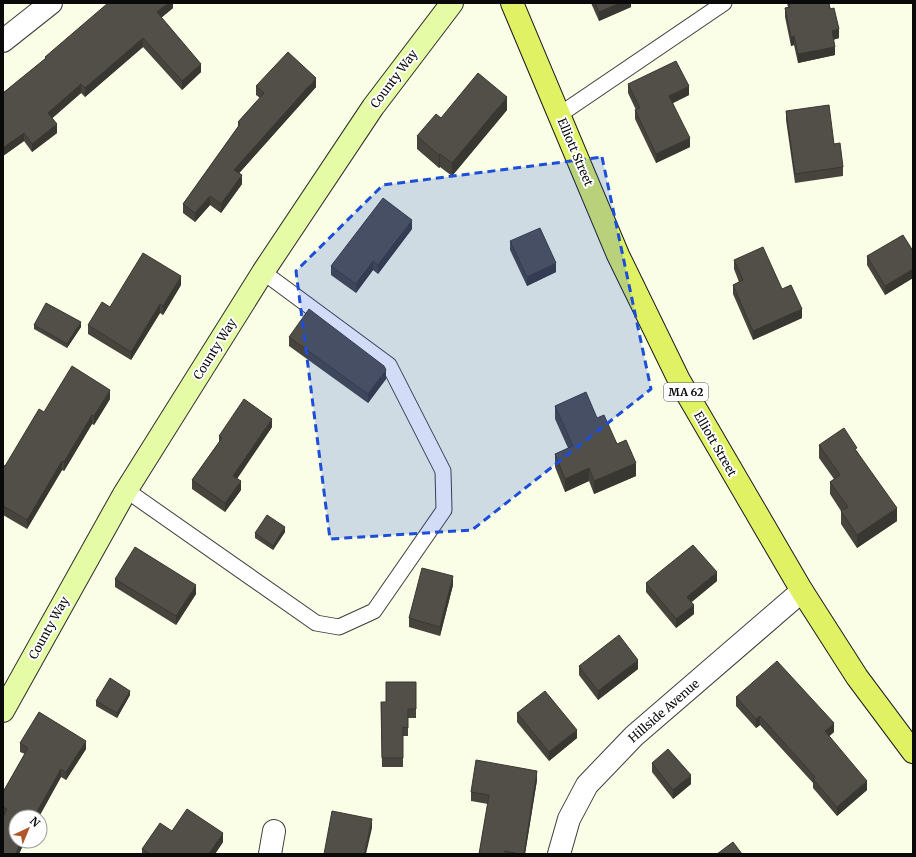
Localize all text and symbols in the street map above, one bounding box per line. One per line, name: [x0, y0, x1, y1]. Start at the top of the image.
street label: County Way: [367, 47, 420, 111]
street label: Elliott Street: [554, 115, 597, 188]
street label: County Way: [190, 315, 239, 382]
road number: MA 62: [664, 383, 708, 401]
street label: Elliott Street: [691, 409, 740, 479]
street label: County Way: [25, 594, 72, 662]
street label: Hillside Avenue: [625, 676, 702, 745]
north arrow: [8, 809, 48, 849]
text: N: [27, 814, 43, 830]

